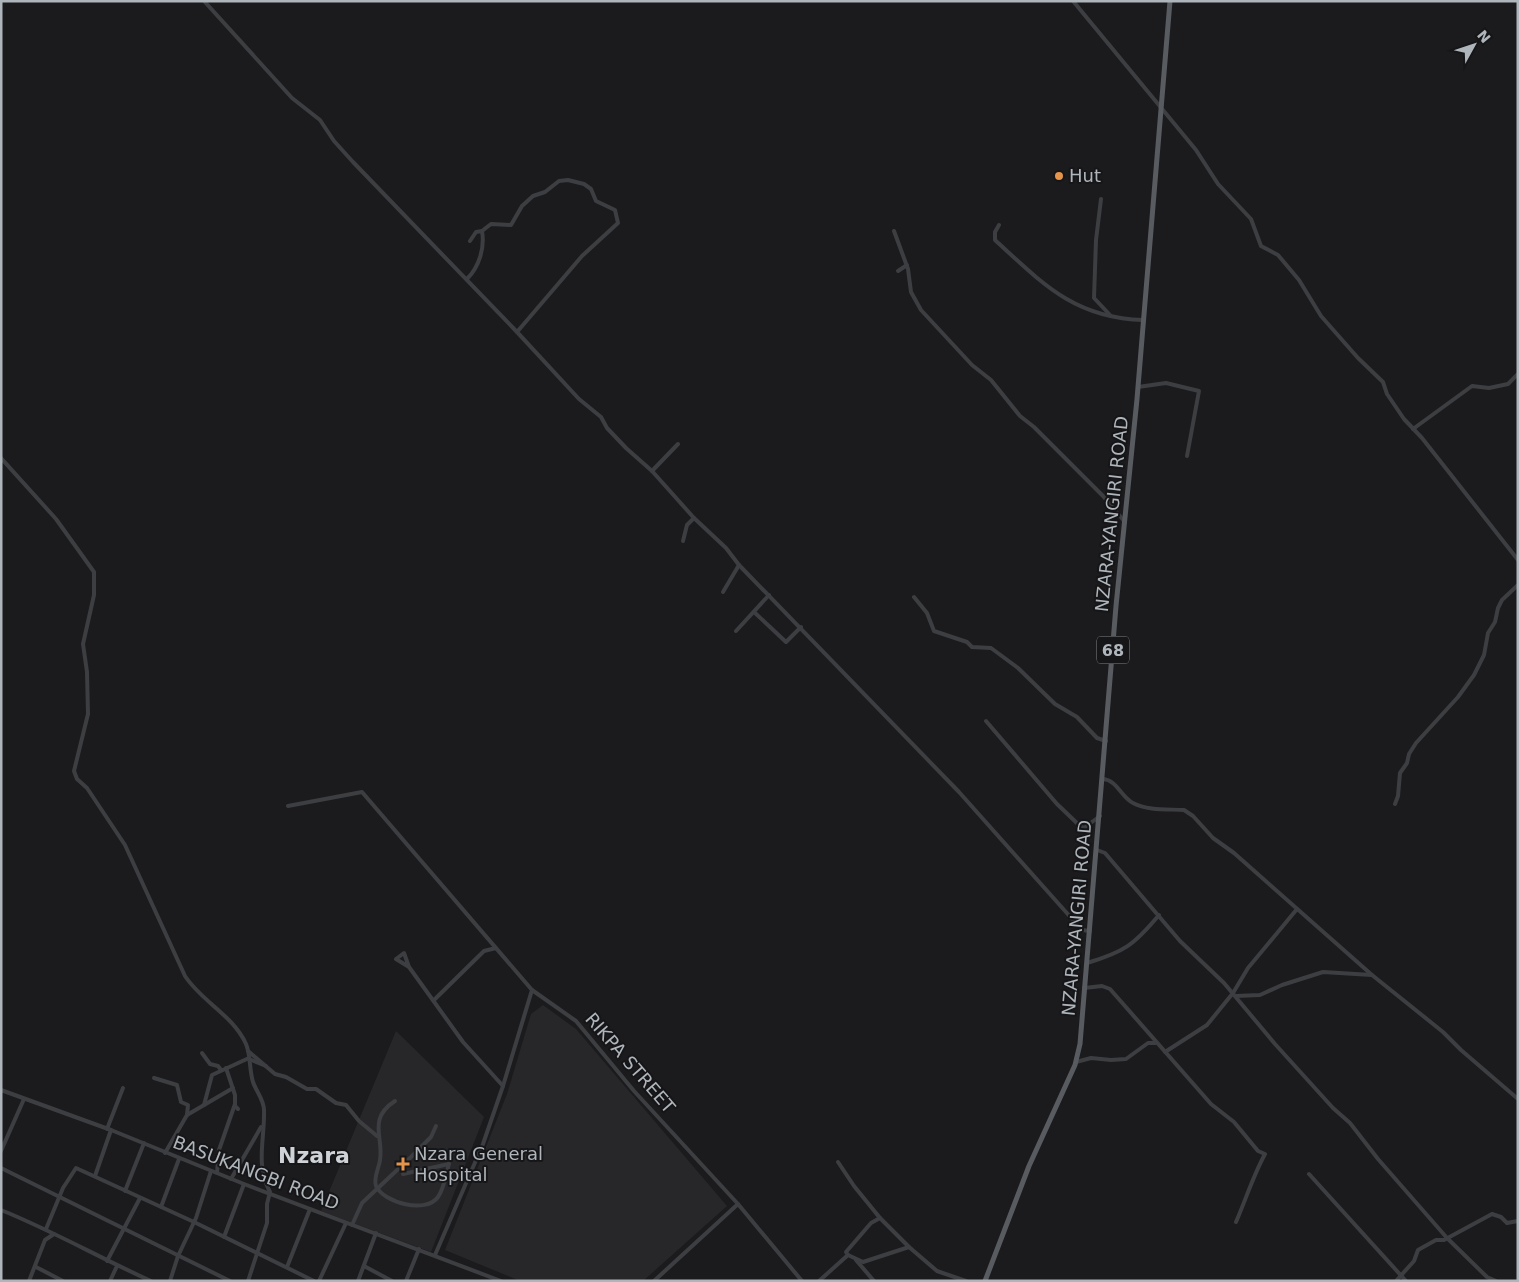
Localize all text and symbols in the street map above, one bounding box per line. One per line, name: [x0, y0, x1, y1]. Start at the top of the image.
north arrow: [1449, 20, 1499, 70]
text: N: [1474, 27, 1494, 46]
place label: Hut: [1069, 165, 1101, 186]
marker: Hut: [1053, 170, 1065, 182]
street label: NZARA-YANGIRI ROAD: [1091, 415, 1132, 613]
road number: 68: [1097, 636, 1129, 664]
street label: NZARA-YANGIRI ROAD: [1057, 819, 1096, 1017]
street label: RIKPA STREET: [581, 1008, 680, 1118]
street label: BASUKANGBI ROAD: [170, 1131, 342, 1214]
district label: Nzara: [278, 1143, 350, 1168]
place label: Nzara General Hospital: [414, 1143, 543, 1185]
marker: Nzara General Hospital: [396, 1157, 410, 1171]

